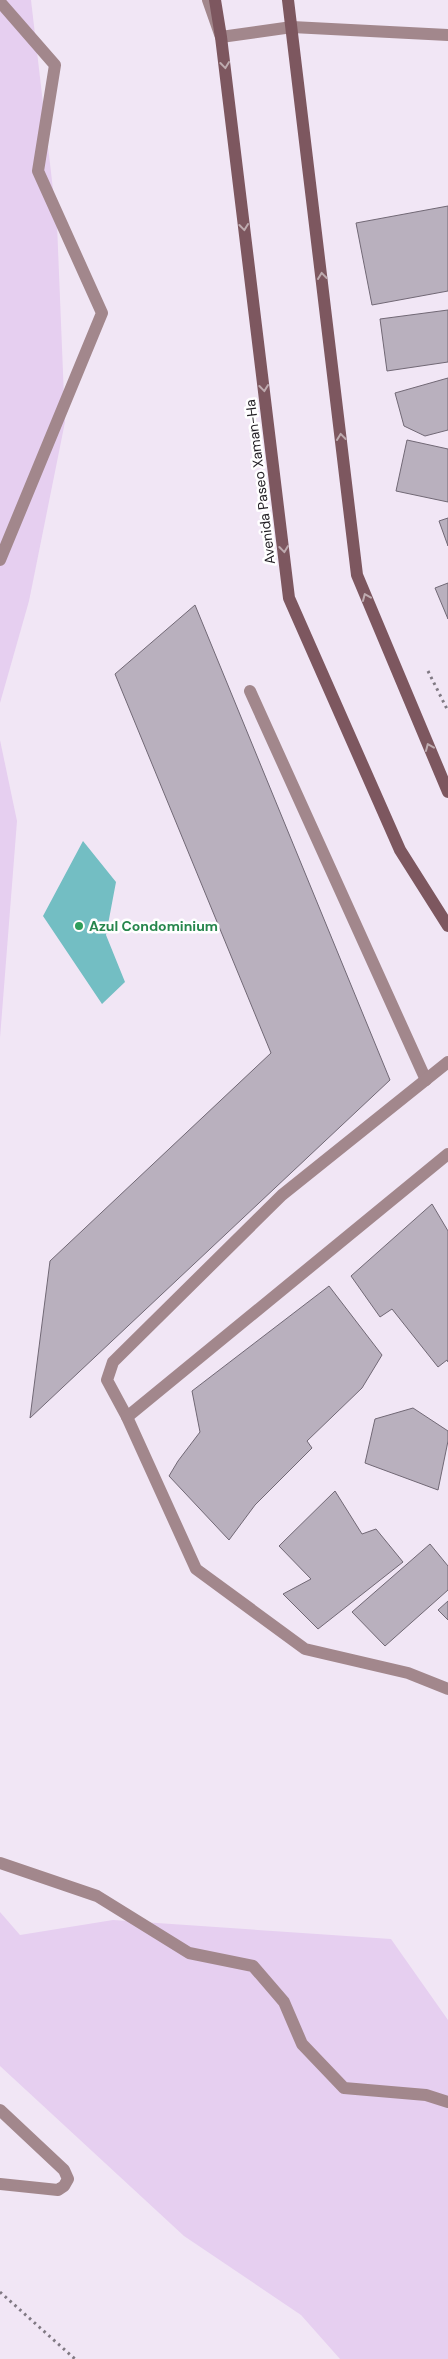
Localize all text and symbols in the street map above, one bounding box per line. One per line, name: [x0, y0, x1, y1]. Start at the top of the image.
one-way arrow: [219, 62, 230, 70]
one-way arrow: [238, 223, 249, 231]
one-way arrow: [317, 272, 328, 280]
one-way arrow: [258, 384, 269, 392]
street label: Avenida Paseo Xaman-Ha: [241, 398, 279, 566]
one-way arrow: [336, 433, 347, 441]
one-way arrow: [278, 545, 288, 554]
one-way arrow: [362, 593, 373, 602]
one-way arrow: [425, 743, 436, 752]
place label: Azul Condominium: [89, 917, 218, 935]
marker: Azul Condominium: [73, 920, 85, 932]

